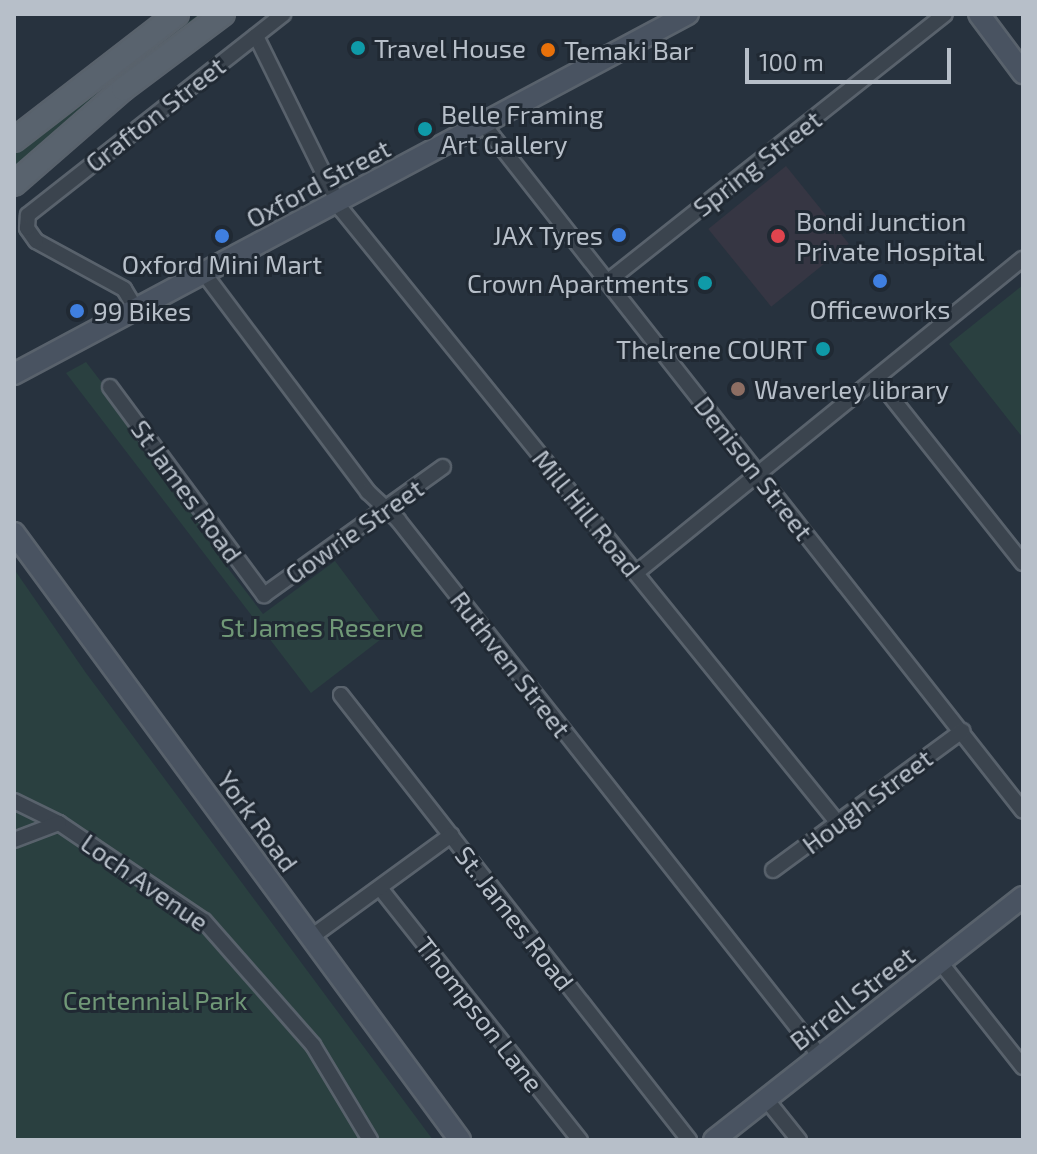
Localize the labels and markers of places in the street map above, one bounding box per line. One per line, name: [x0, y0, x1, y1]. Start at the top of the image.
place label: Travel House: [374, 32, 527, 64]
place label: Temaki Bar: [564, 34, 694, 66]
marker: Travel House: [349, 39, 367, 57]
marker: Temaki Bar: [539, 41, 557, 59]
place label: Belle Framing Art Gallery: [441, 98, 603, 160]
marker: Belle Framing Art Gallery: [416, 120, 434, 138]
place label: Bondi Junction Private Hospital: [796, 205, 985, 266]
place label: JAX Tyres: [492, 219, 603, 251]
marker: Bondi Junction Private Hospital: [767, 225, 789, 247]
marker: JAX Tyres: [610, 226, 628, 244]
marker: Oxford Mini Mart: [213, 227, 231, 245]
place label: Oxford Mini Mart: [122, 248, 322, 280]
place label: Crown Apartments: [466, 267, 689, 299]
marker: Officeworks: [871, 272, 889, 290]
marker: Crown Apartments: [696, 274, 714, 292]
place label: Officeworks: [810, 293, 950, 325]
place label: 99 Bikes: [93, 295, 191, 327]
marker: 99 Bikes: [68, 302, 86, 320]
place label: Thelrene COURT: [616, 333, 807, 365]
marker: Thelrene COURT: [814, 340, 832, 358]
place label: Waverley library: [754, 373, 950, 405]
marker: Waverley library: [729, 380, 747, 398]

